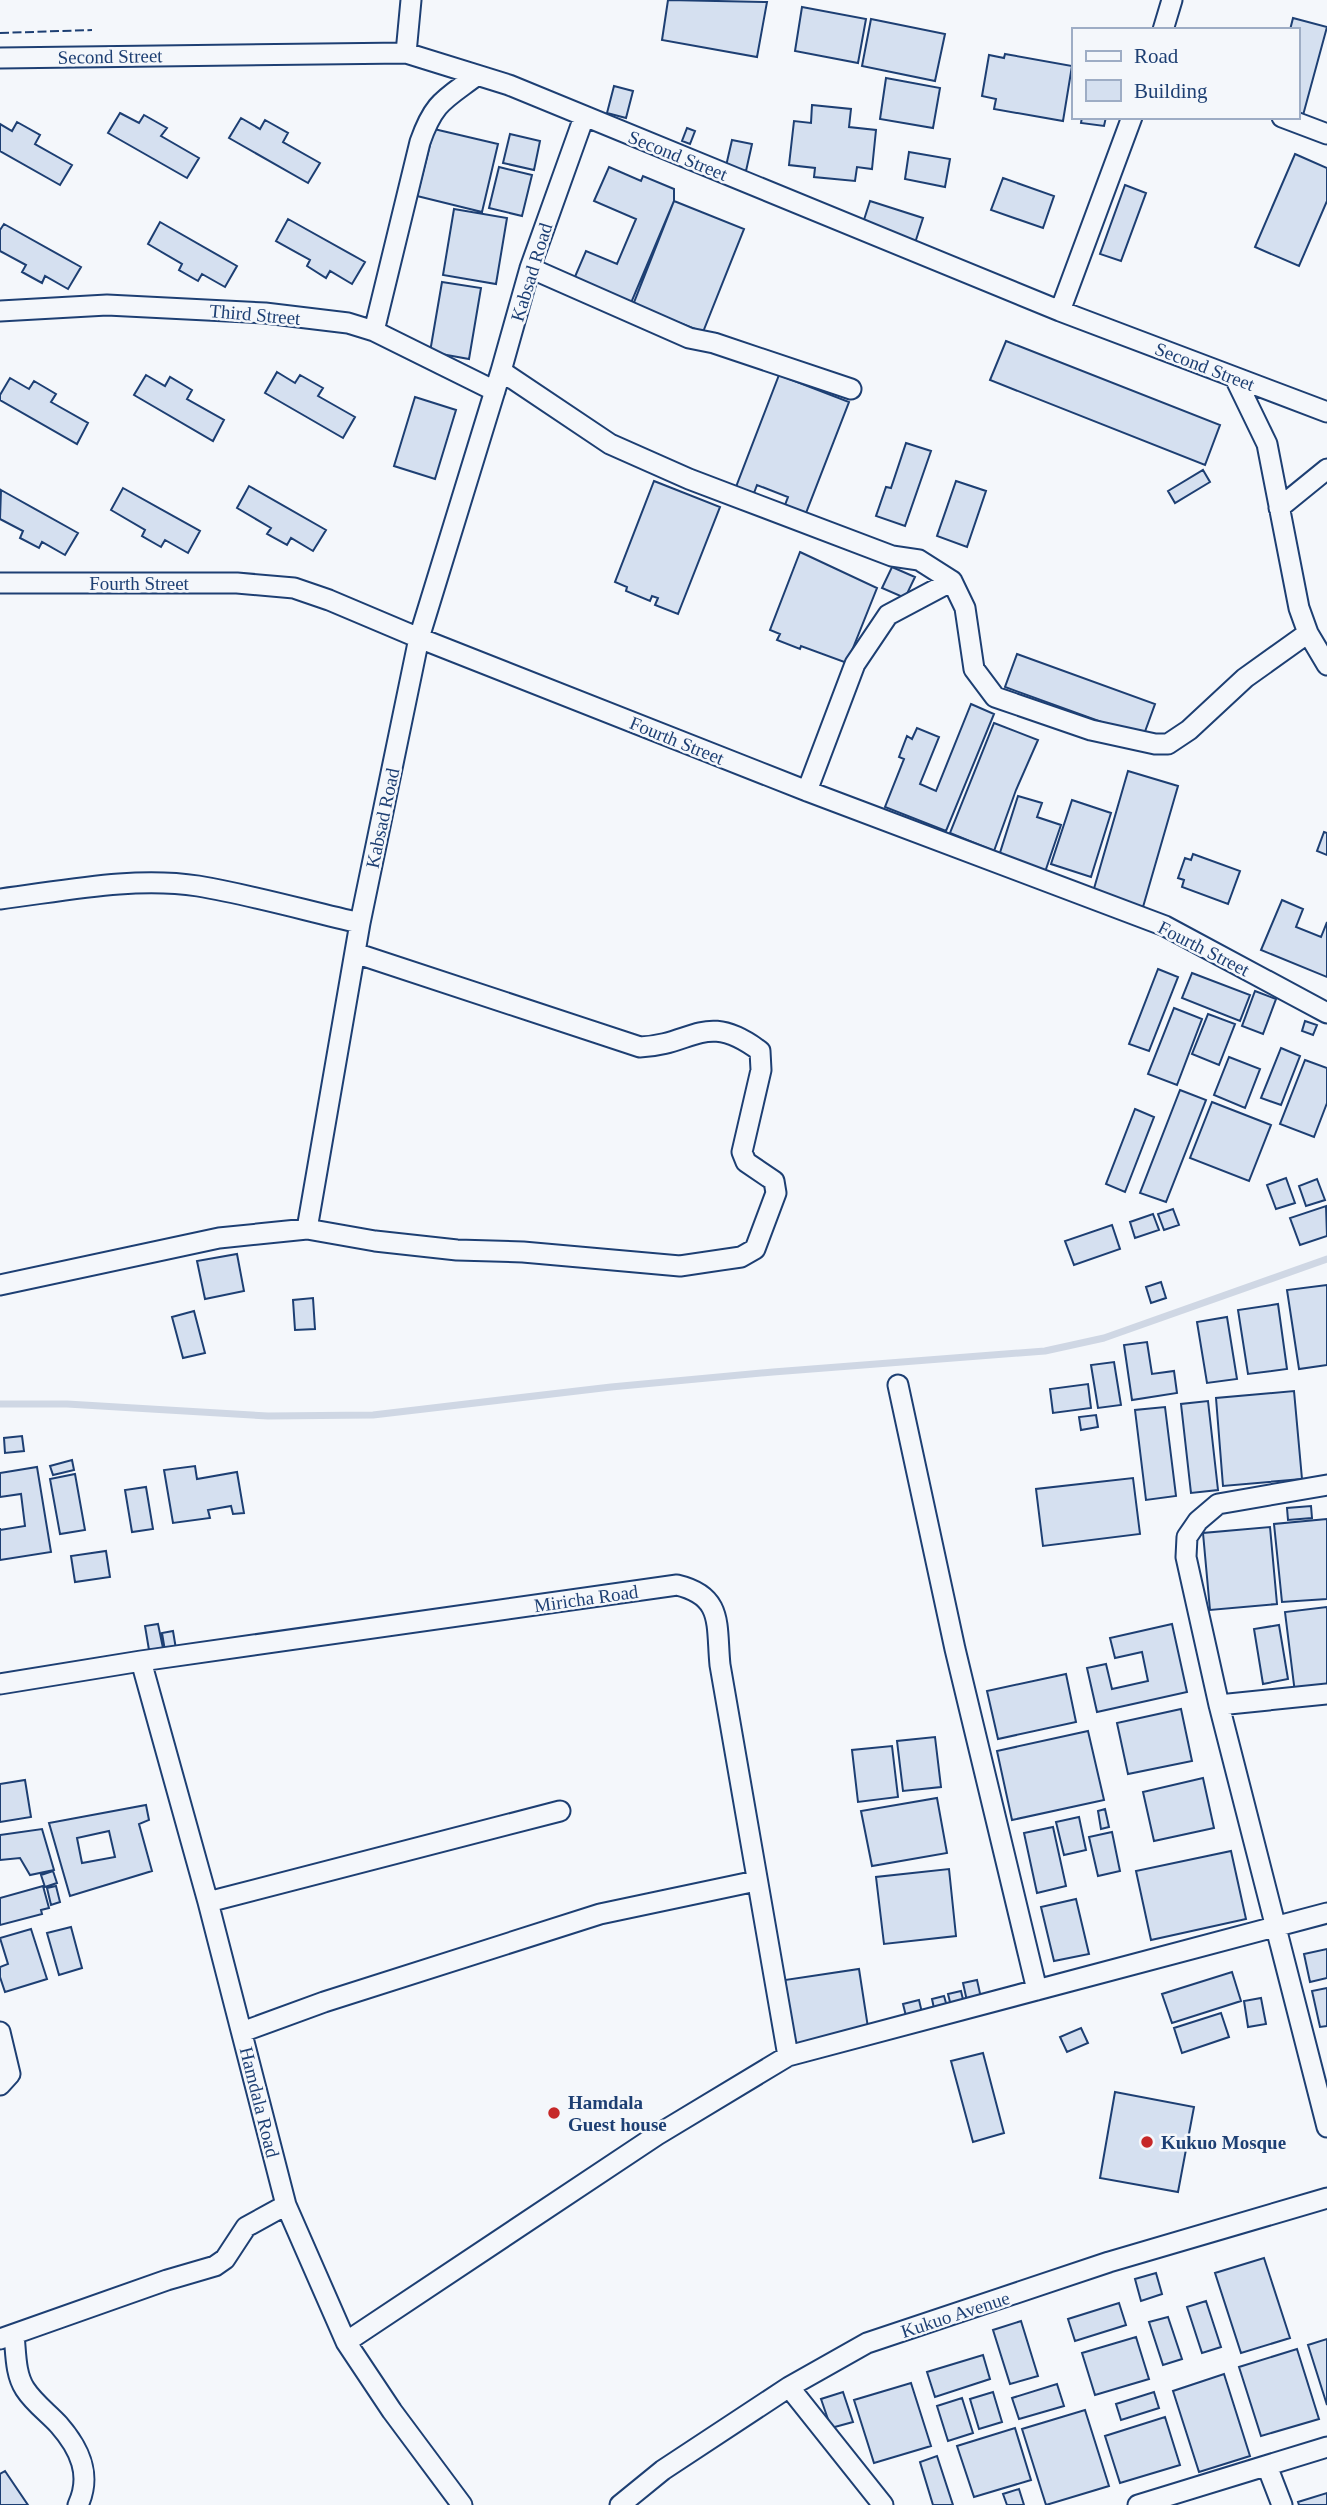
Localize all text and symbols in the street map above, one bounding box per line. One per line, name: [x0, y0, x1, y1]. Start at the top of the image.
legend: [1072, 28, 1299, 119]
text: Road: [1134, 44, 1179, 68]
street label: Second Street: [57, 45, 163, 68]
text: Building: [1134, 79, 1208, 103]
street label: Second Street: [625, 126, 731, 185]
street label: Kabsad Road: [507, 220, 557, 324]
street label: Third Street: [209, 300, 302, 329]
street label: Second Street: [1152, 338, 1258, 395]
street label: Fourth Street: [89, 573, 190, 594]
street label: Fourth Street: [627, 712, 728, 769]
street label: Kabsad Road: [362, 766, 403, 870]
street label: Fourth Street: [1155, 916, 1254, 981]
street label: Miricha Road: [533, 1581, 640, 1616]
street label: Hamdala Road: [236, 2045, 284, 2160]
place label: Hamdala Guest house: [568, 2092, 667, 2135]
marker: Hamdala Guest house: [546, 2105, 562, 2121]
place label: Kukuo Mosque: [1161, 2132, 1286, 2153]
marker: Kukuo Mosque: [1139, 2134, 1155, 2150]
street label: Kukuo Avenue: [898, 2287, 1012, 2342]

